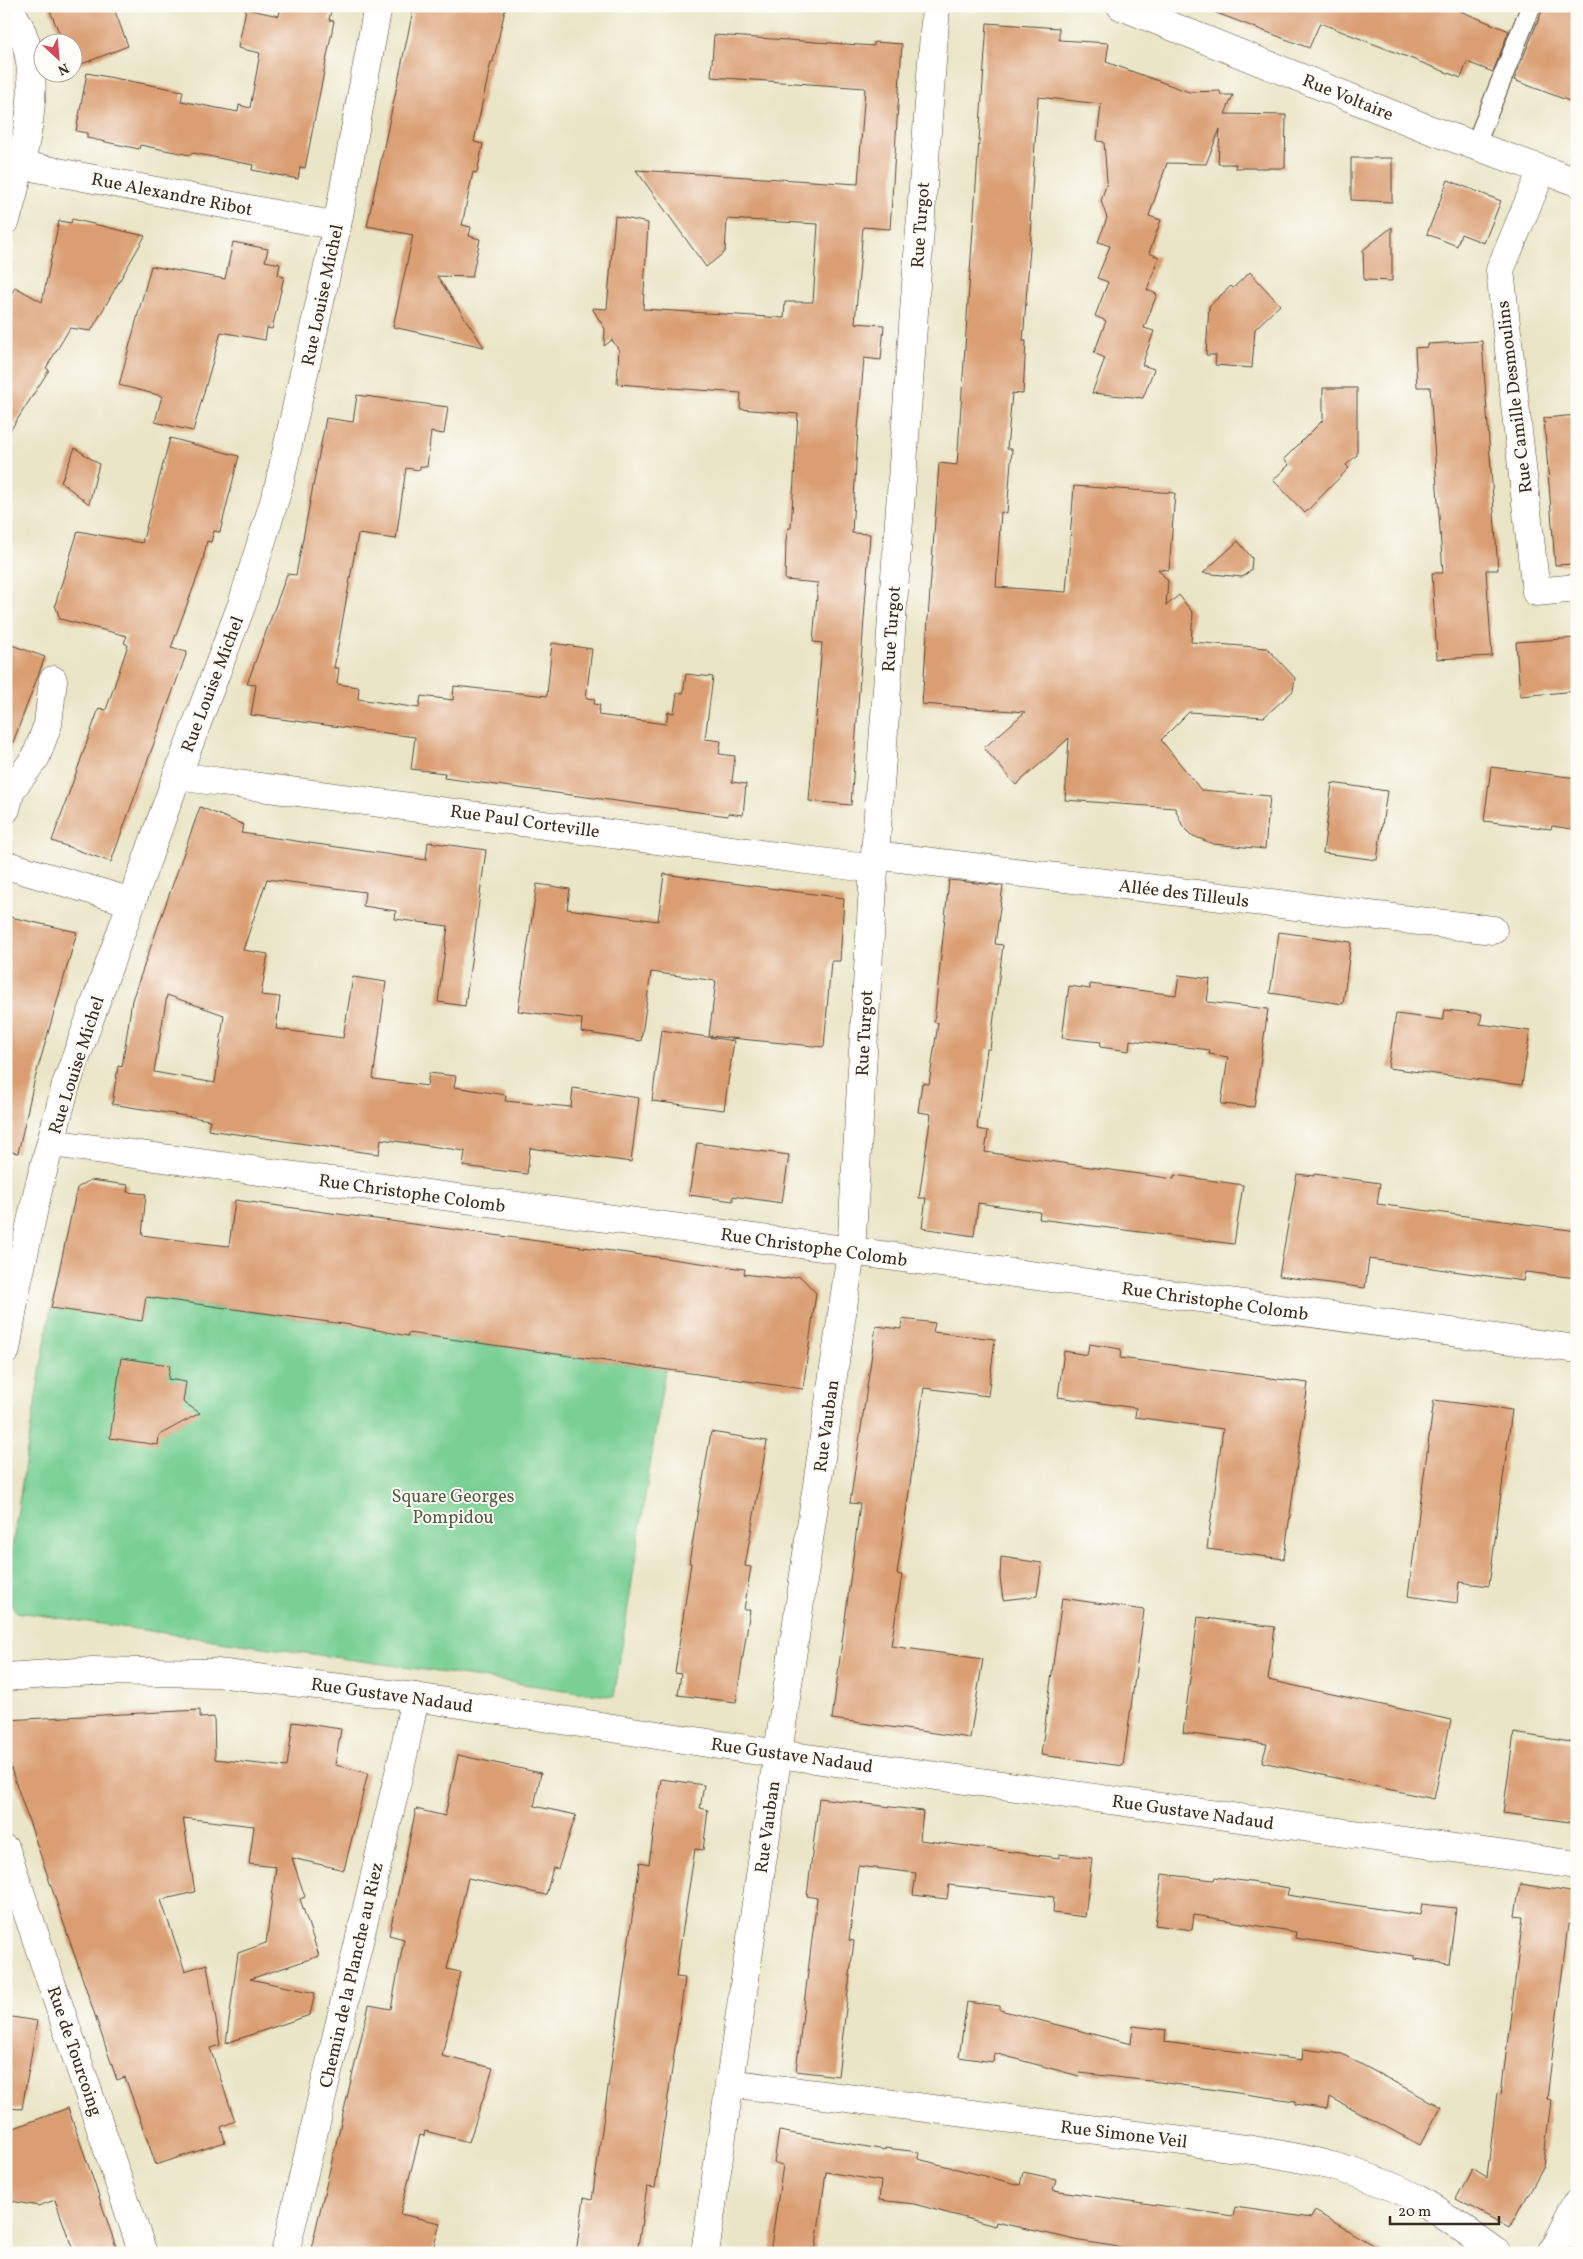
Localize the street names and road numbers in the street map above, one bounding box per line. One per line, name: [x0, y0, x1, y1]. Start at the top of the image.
street label: Rue Voltaire: [1298, 69, 1397, 128]
street label: Rue Alexandre Ribot: [89, 168, 254, 223]
street label: Rue Turgot: [906, 181, 937, 269]
street label: Rue Louise Michel: [296, 222, 351, 368]
street label: Rue Camille Desmoulins: [1491, 299, 1540, 495]
street label: Rue Turgot: [877, 585, 908, 673]
street label: Rue Louise Michel: [176, 613, 251, 756]
street label: Rue Paul Corteville: [448, 800, 601, 845]
street label: Allée des Tilleuls: [1117, 874, 1250, 915]
street label: Rue Turgot: [851, 989, 880, 1077]
street label: Rue Louise Michel: [43, 993, 112, 1138]
street label: Rue Christophe Colomb: [317, 1169, 507, 1220]
street label: Rue Christophe Colomb: [719, 1223, 909, 1274]
street label: Rue Christophe Colomb: [1120, 1277, 1310, 1328]
street label: Rue Vauban: [809, 1378, 846, 1474]
street label: Rue Gustave Nadaud: [309, 1673, 475, 1720]
street label: Rue Gustave Nadaud: [709, 1733, 875, 1780]
street label: Rue Vauban: [750, 1779, 787, 1875]
street label: Rue Gustave Nadaud: [1110, 1790, 1276, 1837]
street label: Chemin de la Planche au Riez: [314, 1860, 391, 2091]
street label: Rue de Tourcoing: [40, 1983, 108, 2120]
street label: Rue Simone Veil: [1059, 2115, 1189, 2156]

